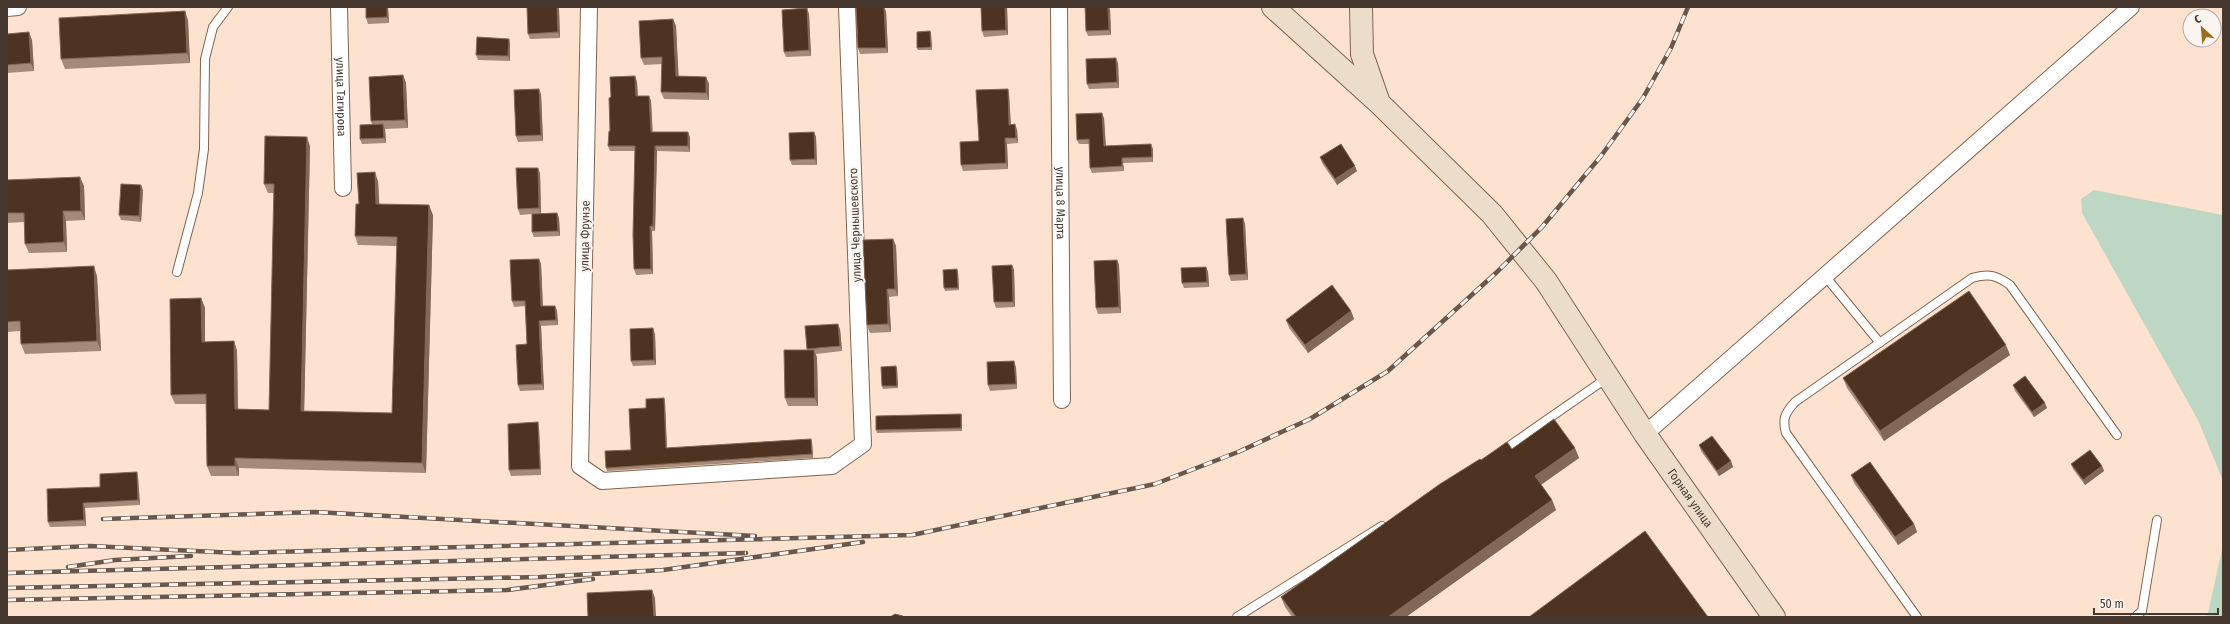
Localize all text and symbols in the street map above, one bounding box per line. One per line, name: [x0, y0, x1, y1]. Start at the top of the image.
north arrow: [2182, 8, 2222, 48]
text: С: [2192, 12, 2203, 27]
street label: улица Тагирова: [333, 57, 349, 137]
street label: улица 8 Марта: [1053, 167, 1068, 239]
street label: улица Чернышевского: [846, 168, 864, 282]
street label: улица Фрунзе: [577, 200, 593, 272]
street label: Горная улица: [1665, 466, 1716, 530]
scale bar: [2094, 590, 2218, 616]
text: 50 m: [2100, 597, 2124, 611]

